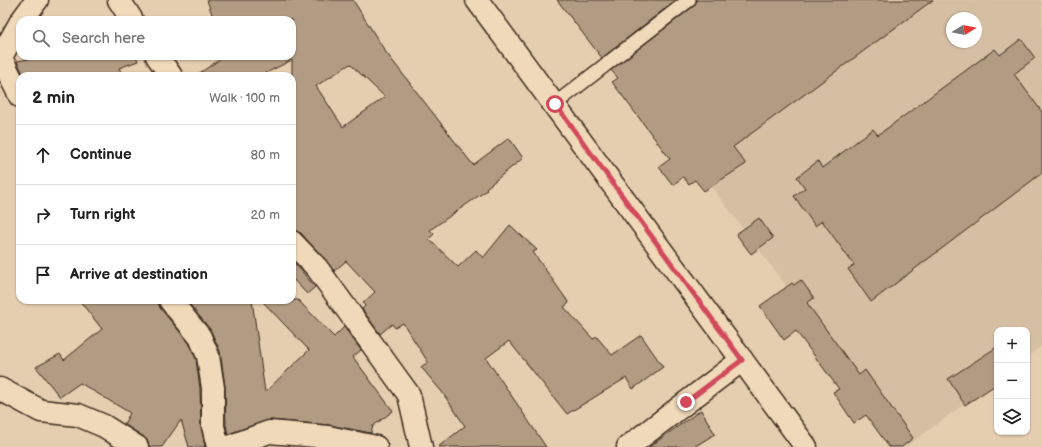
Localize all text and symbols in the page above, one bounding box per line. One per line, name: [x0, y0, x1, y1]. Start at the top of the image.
north arrow: [946, 12, 982, 48]
search box: [16, 16, 296, 60]
icon: search: [30, 27, 52, 49]
text: Search here: [62, 29, 145, 48]
text: 2 min: [32, 88, 75, 108]
text: Walk · 100 m: [209, 90, 280, 106]
route start: [546, 95, 564, 113]
icon: ahead: [32, 144, 54, 166]
text: Continue: [70, 145, 132, 164]
text: 80 m: [251, 147, 280, 163]
icon: right: [32, 204, 54, 226]
text: Turn right: [70, 205, 135, 224]
text: 20 m: [250, 207, 280, 223]
icon: arrive: [32, 264, 54, 286]
text: Arrive at destination: [70, 265, 208, 284]
map controls: [994, 327, 1030, 435]
button: +: [994, 327, 1030, 363]
button: −: [994, 363, 1030, 399]
route end: [677, 393, 695, 411]
button: layers: [994, 399, 1030, 435]

